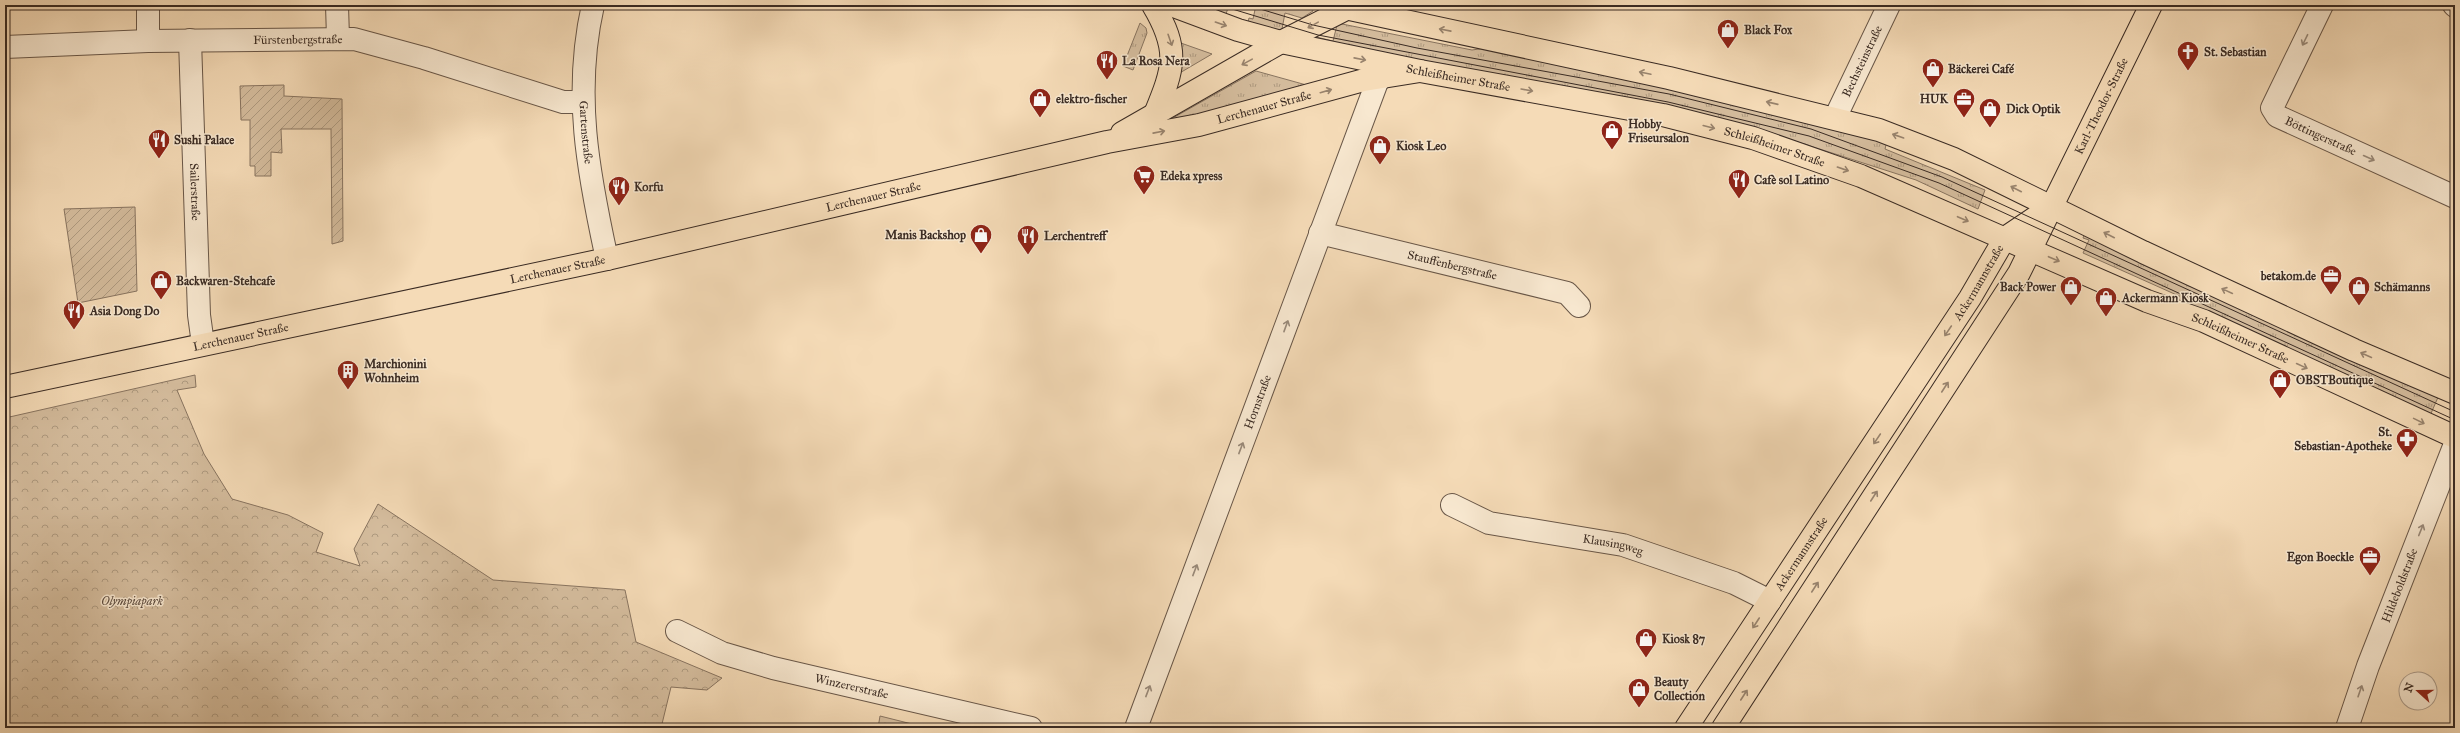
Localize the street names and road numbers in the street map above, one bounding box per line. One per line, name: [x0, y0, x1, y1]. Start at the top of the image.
street label: Bechsteinstraße: [1839, 23, 1885, 99]
street label: Fürstenbergstraße: [253, 32, 343, 47]
street label: Karl-Theodor-Straße: [2072, 55, 2131, 157]
street label: Schleißheimer Straße: [1405, 61, 1511, 94]
street label: Lerchenauer Straße: [1215, 88, 1313, 127]
street label: Gartenstraße: [577, 100, 596, 165]
street label: Böttingerstraße: [2283, 114, 2359, 158]
street label: Schleißheimer Straße: [1722, 124, 1827, 170]
street label: Sailerstraße: [187, 163, 203, 221]
street label: Lerchenauer Straße: [824, 179, 922, 215]
street label: Ackermannstraße: [1950, 242, 2007, 324]
street label: Stauffenbergstraße: [1406, 247, 1498, 283]
street label: Lerchenauer Straße: [509, 253, 607, 286]
street label: Schleißheimer Straße: [2190, 310, 2291, 366]
street label: Lerchenauer Straße: [192, 320, 290, 354]
street label: Hornstraße: [1241, 373, 1274, 431]
street label: Ackermannstraße: [1771, 514, 1831, 594]
street label: Klausingweg: [1582, 531, 1645, 559]
street label: Hildeboldstraße: [2379, 546, 2420, 625]
street label: Winzererstraße: [813, 671, 890, 702]

